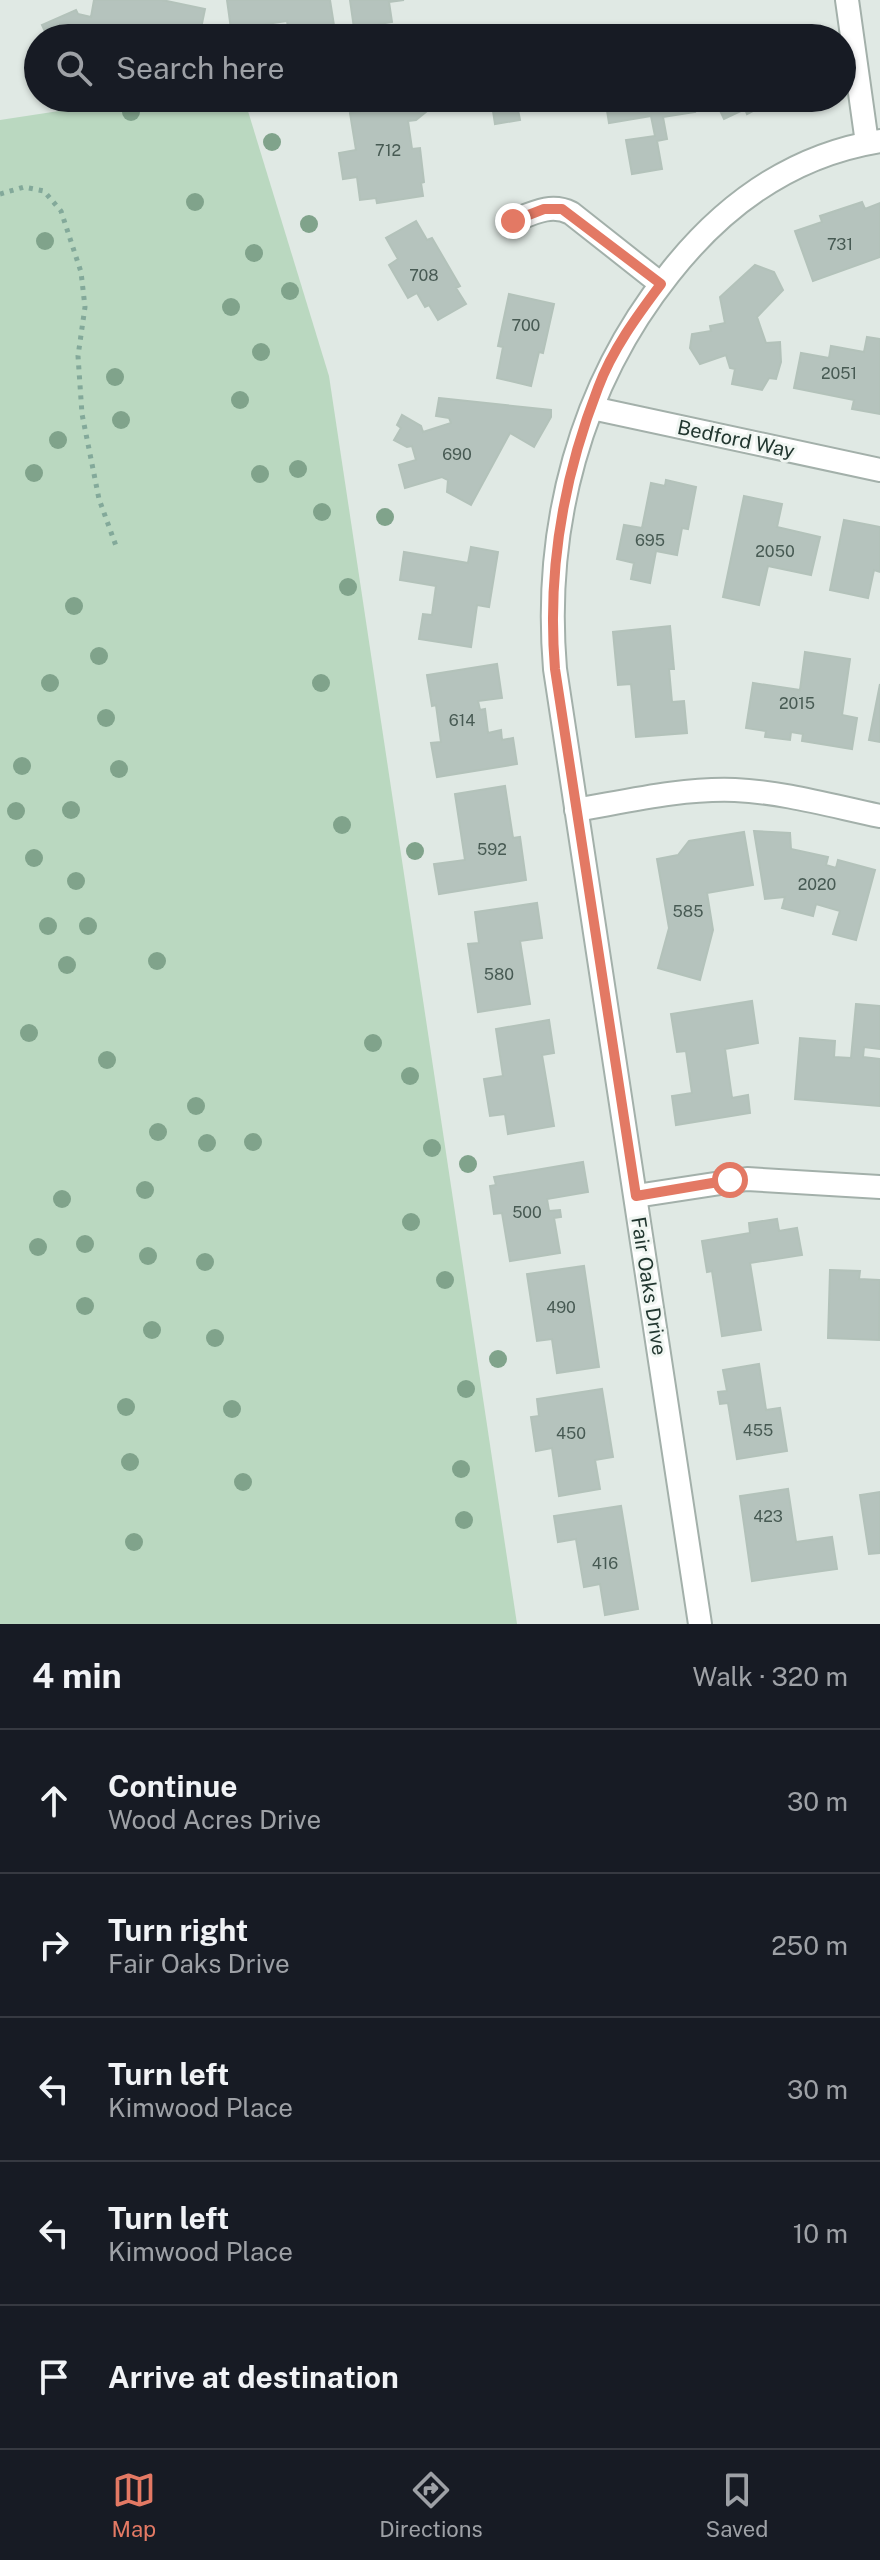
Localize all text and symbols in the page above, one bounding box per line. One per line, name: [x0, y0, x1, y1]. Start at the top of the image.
search box: [24, 24, 856, 112]
icon: search: [52, 46, 96, 90]
text: Search here: [116, 50, 284, 86]
house number: 712: [375, 141, 401, 160]
route end: [495, 203, 531, 239]
house number: 731: [827, 235, 853, 254]
house number: 708: [409, 266, 439, 285]
house number: 700: [512, 316, 541, 335]
house number: 2051: [821, 364, 857, 383]
street label: Bedford Way: [675, 415, 797, 463]
house number: 690: [442, 445, 472, 464]
house number: 695: [635, 531, 665, 550]
house number: 2050: [755, 542, 795, 561]
house number: 2015: [779, 694, 815, 713]
house number: 614: [449, 711, 475, 730]
house number: 592: [477, 840, 507, 859]
house number: 2020: [798, 875, 837, 894]
house number: 585: [673, 902, 703, 921]
house number: 580: [484, 965, 514, 984]
route start: [712, 1162, 748, 1198]
house number: 500: [512, 1203, 542, 1222]
street label: Fair Oaks Drive: [626, 1215, 672, 1357]
house number: 490: [546, 1298, 576, 1317]
house number: 455: [743, 1421, 773, 1440]
house number: 450: [556, 1424, 586, 1443]
house number: 423: [753, 1507, 783, 1526]
house number: 416: [592, 1554, 618, 1573]
text: 4 min: [32, 1656, 122, 1696]
text: Walk · 320 m: [693, 1661, 848, 1692]
text: Continue: [108, 1768, 238, 1804]
icon: ahead: [32, 1779, 76, 1823]
text: 30 m: [787, 1786, 848, 1817]
text: Wood Acres Drive: [108, 1804, 321, 1835]
text: Turn right: [108, 1912, 248, 1948]
icon: right: [32, 1923, 76, 1967]
text: 250 m: [771, 1930, 848, 1961]
text: Fair Oaks Drive: [108, 1948, 290, 1979]
text: Turn left: [108, 2056, 229, 2092]
icon: left: [32, 2067, 76, 2111]
text: 30 m: [787, 2074, 848, 2105]
text: Kimwood Place: [108, 2092, 293, 2123]
text: Turn left: [108, 2200, 229, 2236]
icon: left: [32, 2211, 76, 2255]
text: 10 m: [793, 2218, 848, 2249]
text: Kimwood Place: [108, 2236, 293, 2267]
icon: arrive: [32, 2355, 76, 2399]
text: Arrive at destination: [108, 2359, 399, 2395]
tab: Map: [112, 2468, 156, 2542]
tab: Directions: [379, 2468, 483, 2542]
tab: Saved: [706, 2468, 768, 2542]

